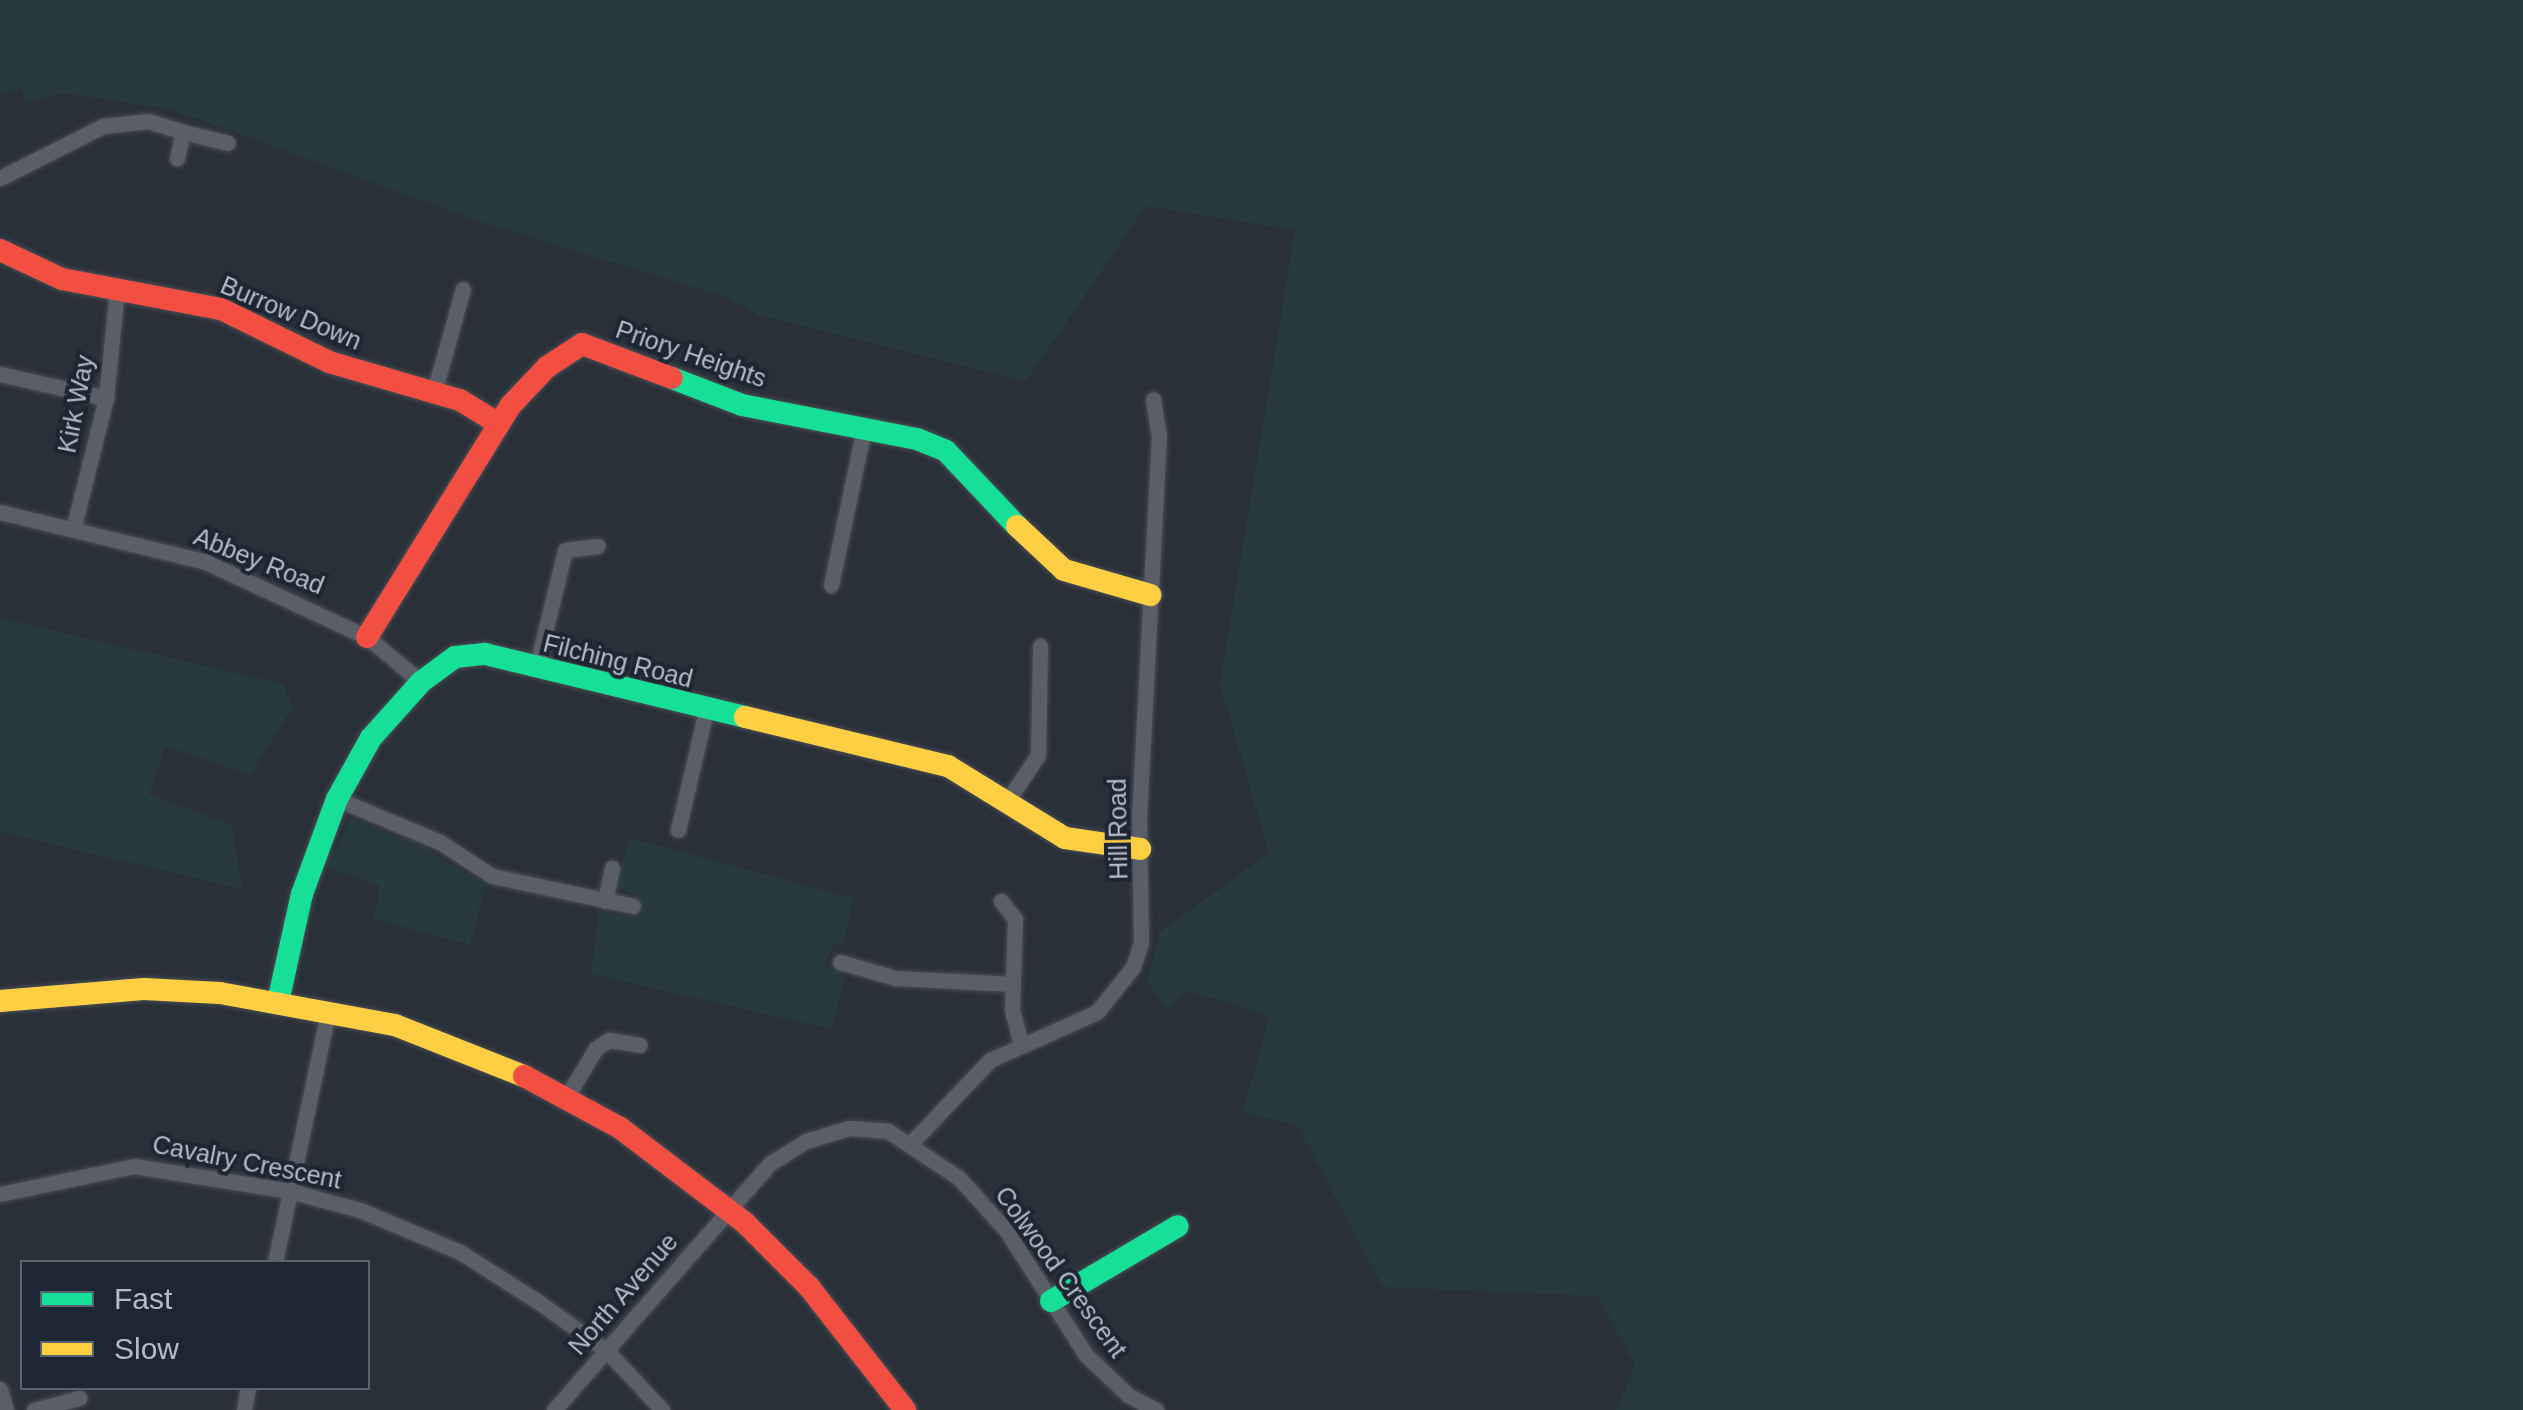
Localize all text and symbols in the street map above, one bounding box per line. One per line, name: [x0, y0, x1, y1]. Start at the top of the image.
street label: Burrow Down: [216, 270, 366, 356]
street label: Priory Heights: [612, 314, 770, 394]
street label: Kirk Way: [52, 353, 100, 455]
street label: Abbey Road: [190, 521, 328, 601]
street label: Filching Road: [540, 628, 696, 694]
street label: Hill Road: [1102, 778, 1134, 880]
street label: Cavalry Crescent: [150, 1129, 344, 1195]
street label: Colwood Crescent: [989, 1181, 1133, 1363]
street label: North Avenue: [562, 1227, 684, 1361]
legend: [20, 1260, 370, 1390]
text: Fast: [114, 1282, 172, 1315]
text: Slow: [114, 1332, 179, 1365]

